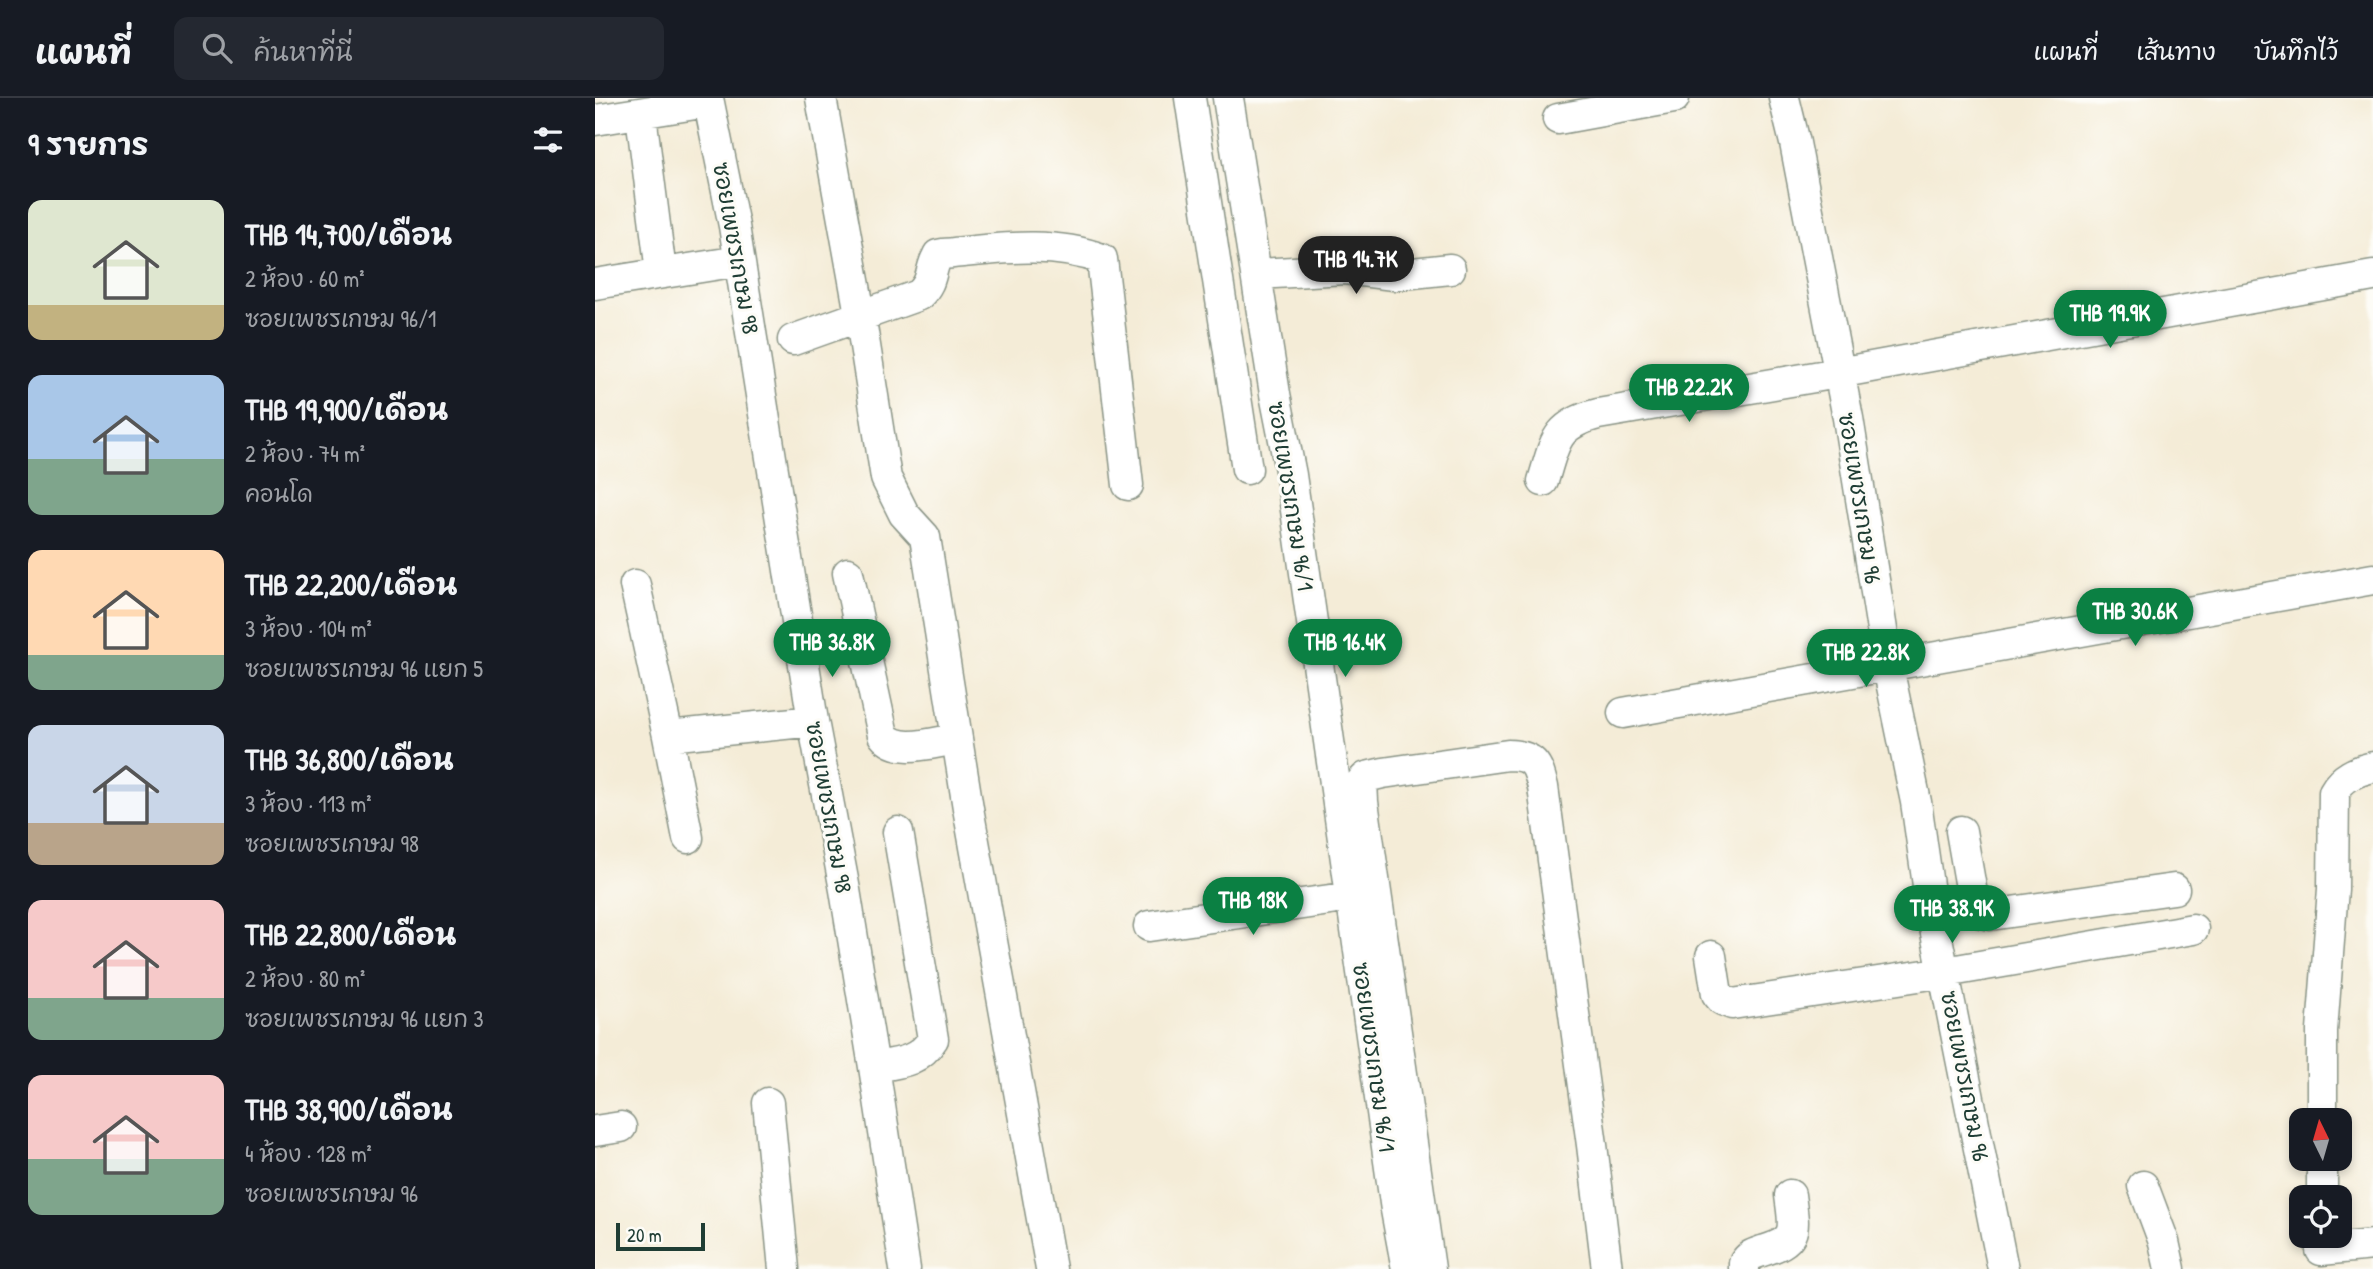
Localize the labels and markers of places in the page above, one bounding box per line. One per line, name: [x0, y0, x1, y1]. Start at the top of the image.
pin: THB 14.7K: [1276, 236, 1436, 296]
pin: THB 19.9K: [2030, 290, 2190, 350]
pin: THB 22.2K: [1609, 364, 1769, 424]
pin: THB 30.6K: [2055, 588, 2215, 648]
pin: THB 36.8K: [752, 620, 912, 679]
pin: THB 16.4K: [1265, 620, 1425, 679]
pin: THB 22.8K: [1786, 630, 1946, 689]
pin: THB 18K: [1188, 878, 1318, 937]
pin: THB 38.9K: [1872, 886, 2032, 945]

